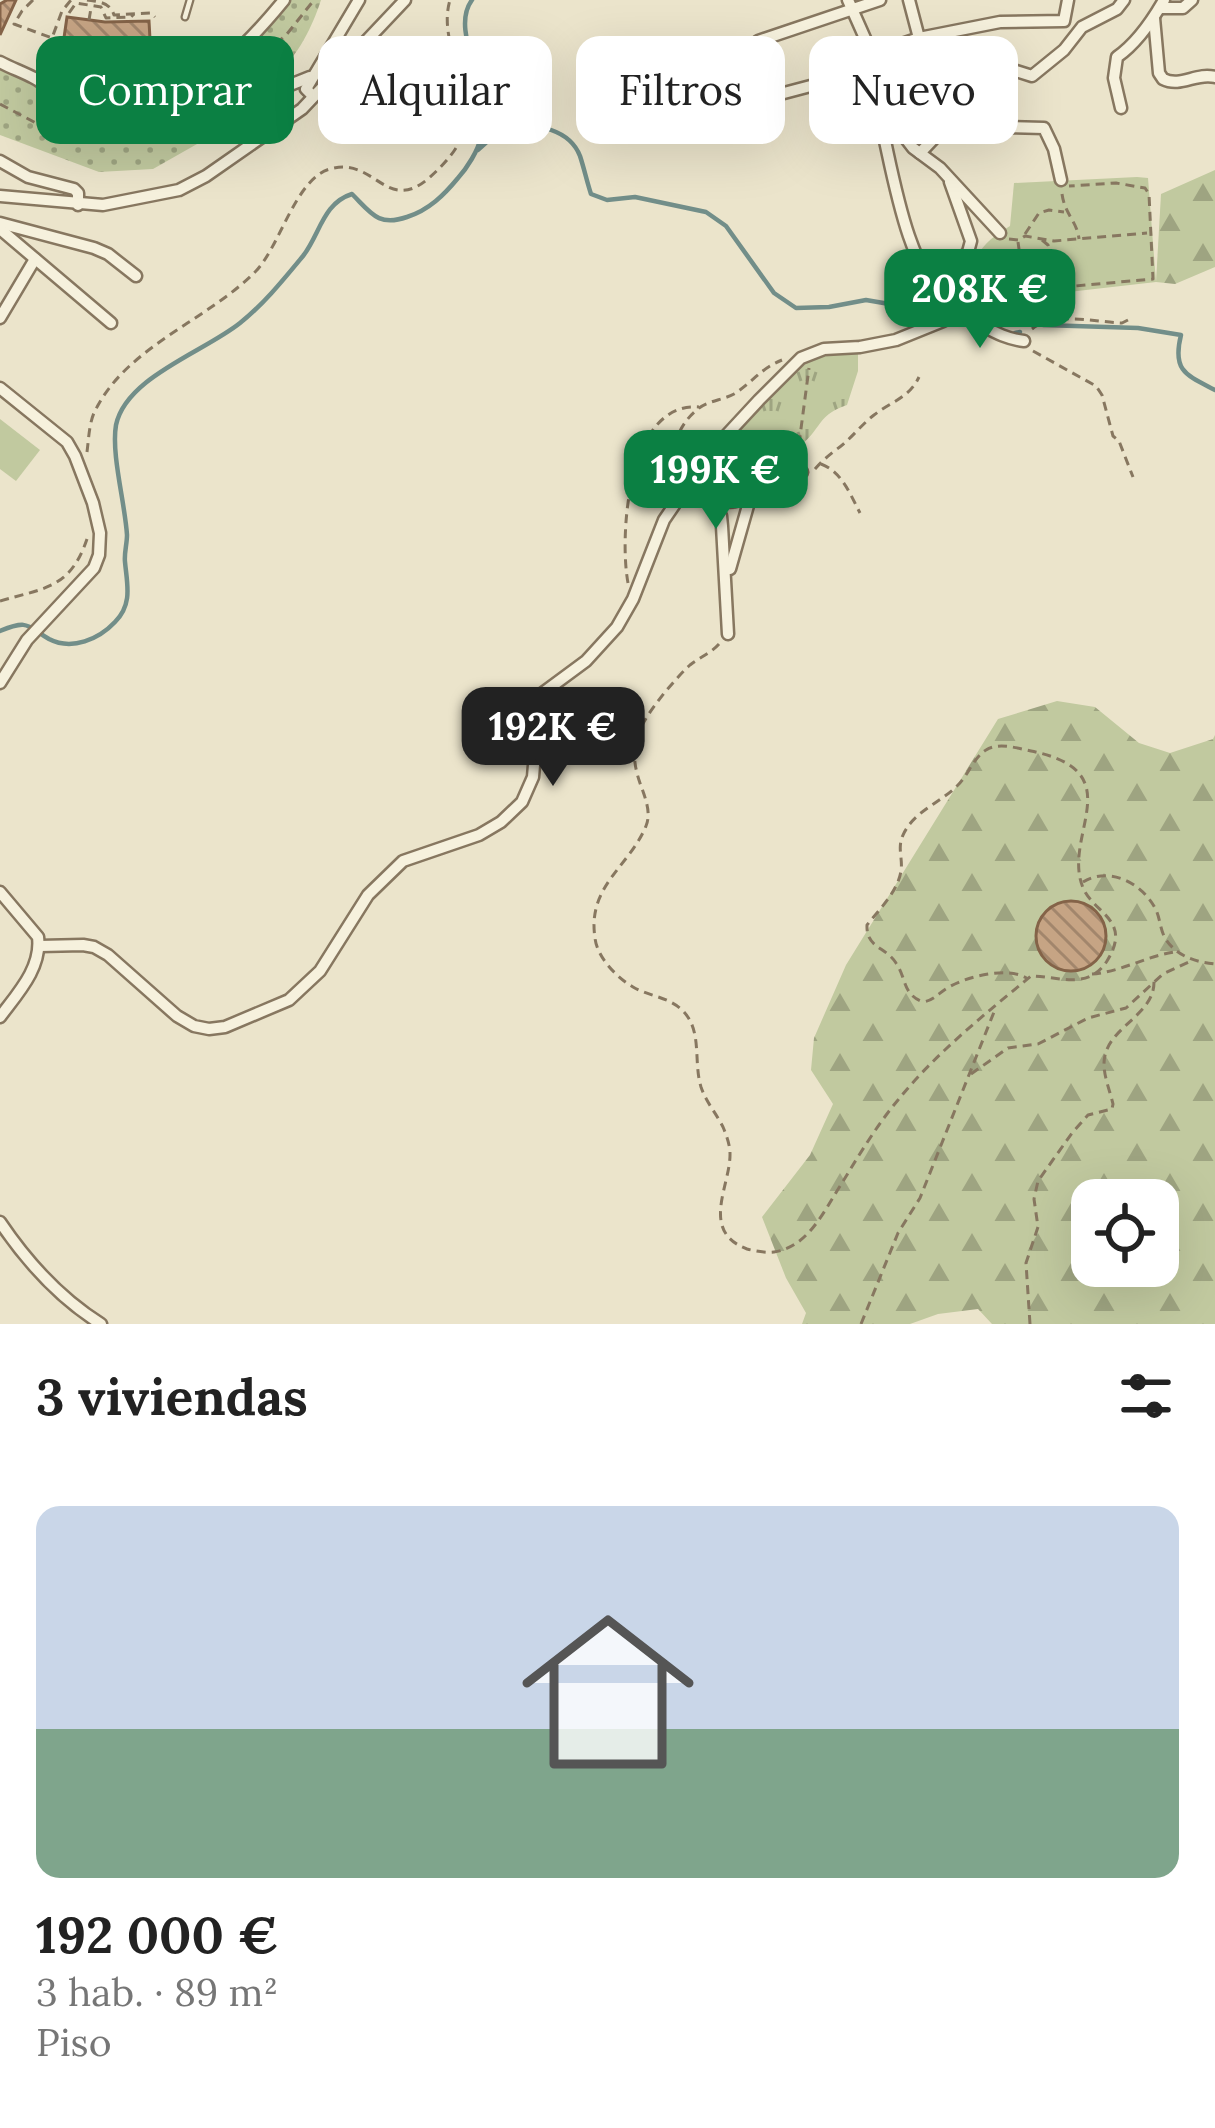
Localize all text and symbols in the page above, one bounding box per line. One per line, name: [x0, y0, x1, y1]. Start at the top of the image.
chip: Comprar: [36, 36, 294, 144]
chip: Alquilar: [318, 36, 552, 144]
chip: Filtros: [576, 36, 785, 144]
chip: Nuevo: [809, 36, 1018, 144]
pin: 208K €: [882, 249, 1078, 351]
text: 208K €: [911, 263, 1049, 313]
pin: 199K €: [618, 430, 814, 532]
text: 199K €: [651, 444, 781, 494]
pin: 192K €: [455, 687, 651, 789]
text: 192K €: [489, 701, 617, 751]
map controls: [1071, 1179, 1179, 1287]
button: locate: [1071, 1179, 1179, 1287]
icon: filters: [1113, 1363, 1179, 1429]
text: 3 viviendas: [36, 1364, 308, 1429]
icon: home: [500, 1584, 716, 1800]
text: 192 000 €: [36, 1902, 279, 1967]
text: 3 hab. · 89 m²: [36, 1967, 278, 2017]
text: Piso: [36, 2017, 111, 2067]

